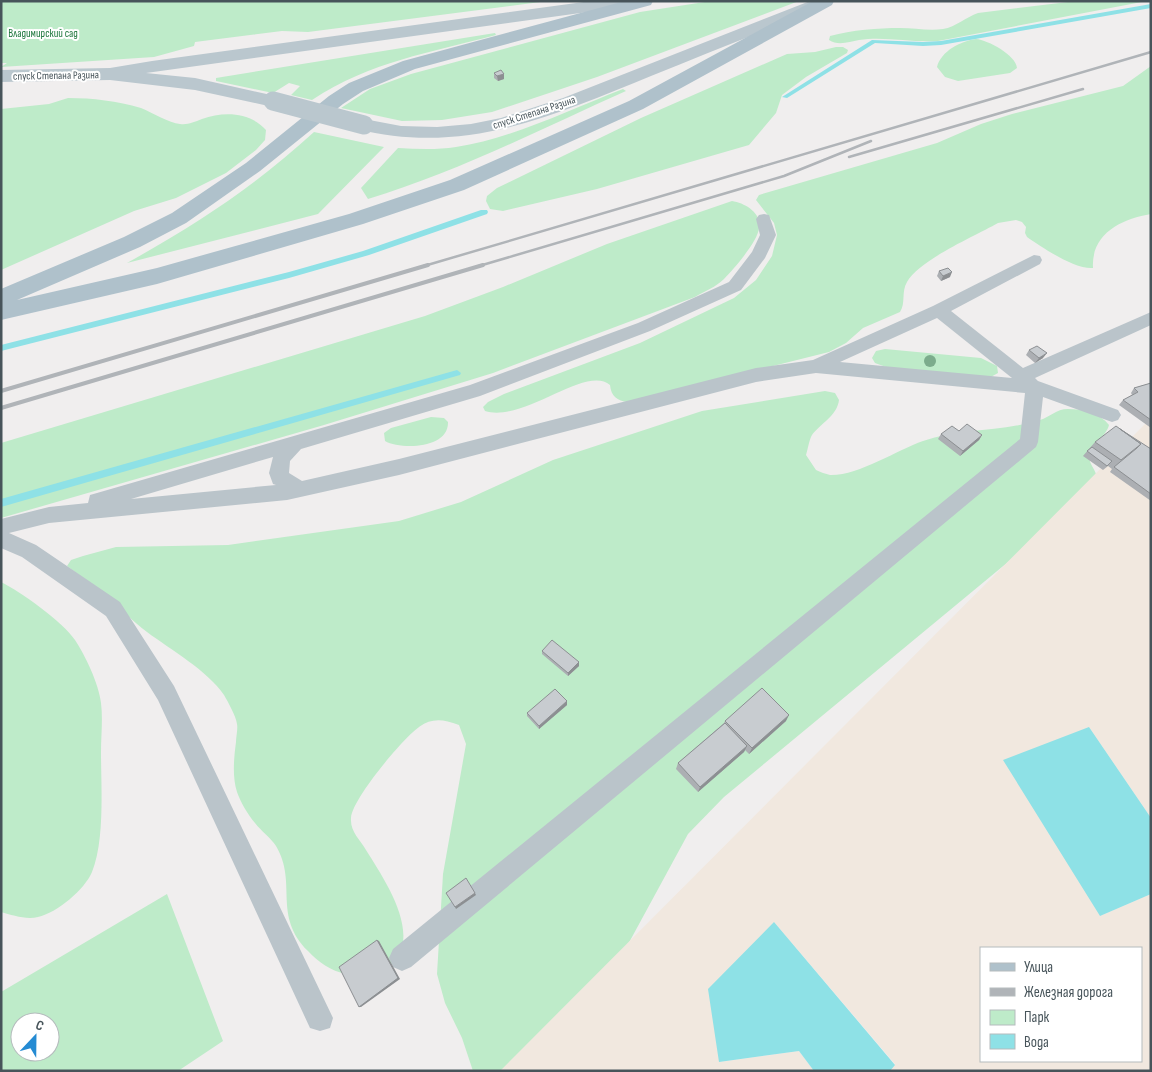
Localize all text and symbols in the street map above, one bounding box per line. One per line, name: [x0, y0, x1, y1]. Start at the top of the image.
park label: Владимирский сад: [8, 27, 78, 40]
street label: спуск Степана Разина: [13, 68, 99, 83]
street label: спуск Степана Разина: [491, 93, 577, 132]
legend: [980, 947, 1142, 1062]
text: Улица: [1024, 958, 1053, 977]
text: Железная дорога: [1024, 983, 1113, 1002]
text: Парк: [1024, 1008, 1050, 1027]
north arrow: [10, 1012, 60, 1062]
text: С: [33, 1016, 46, 1035]
text: Вода: [1024, 1033, 1049, 1052]

